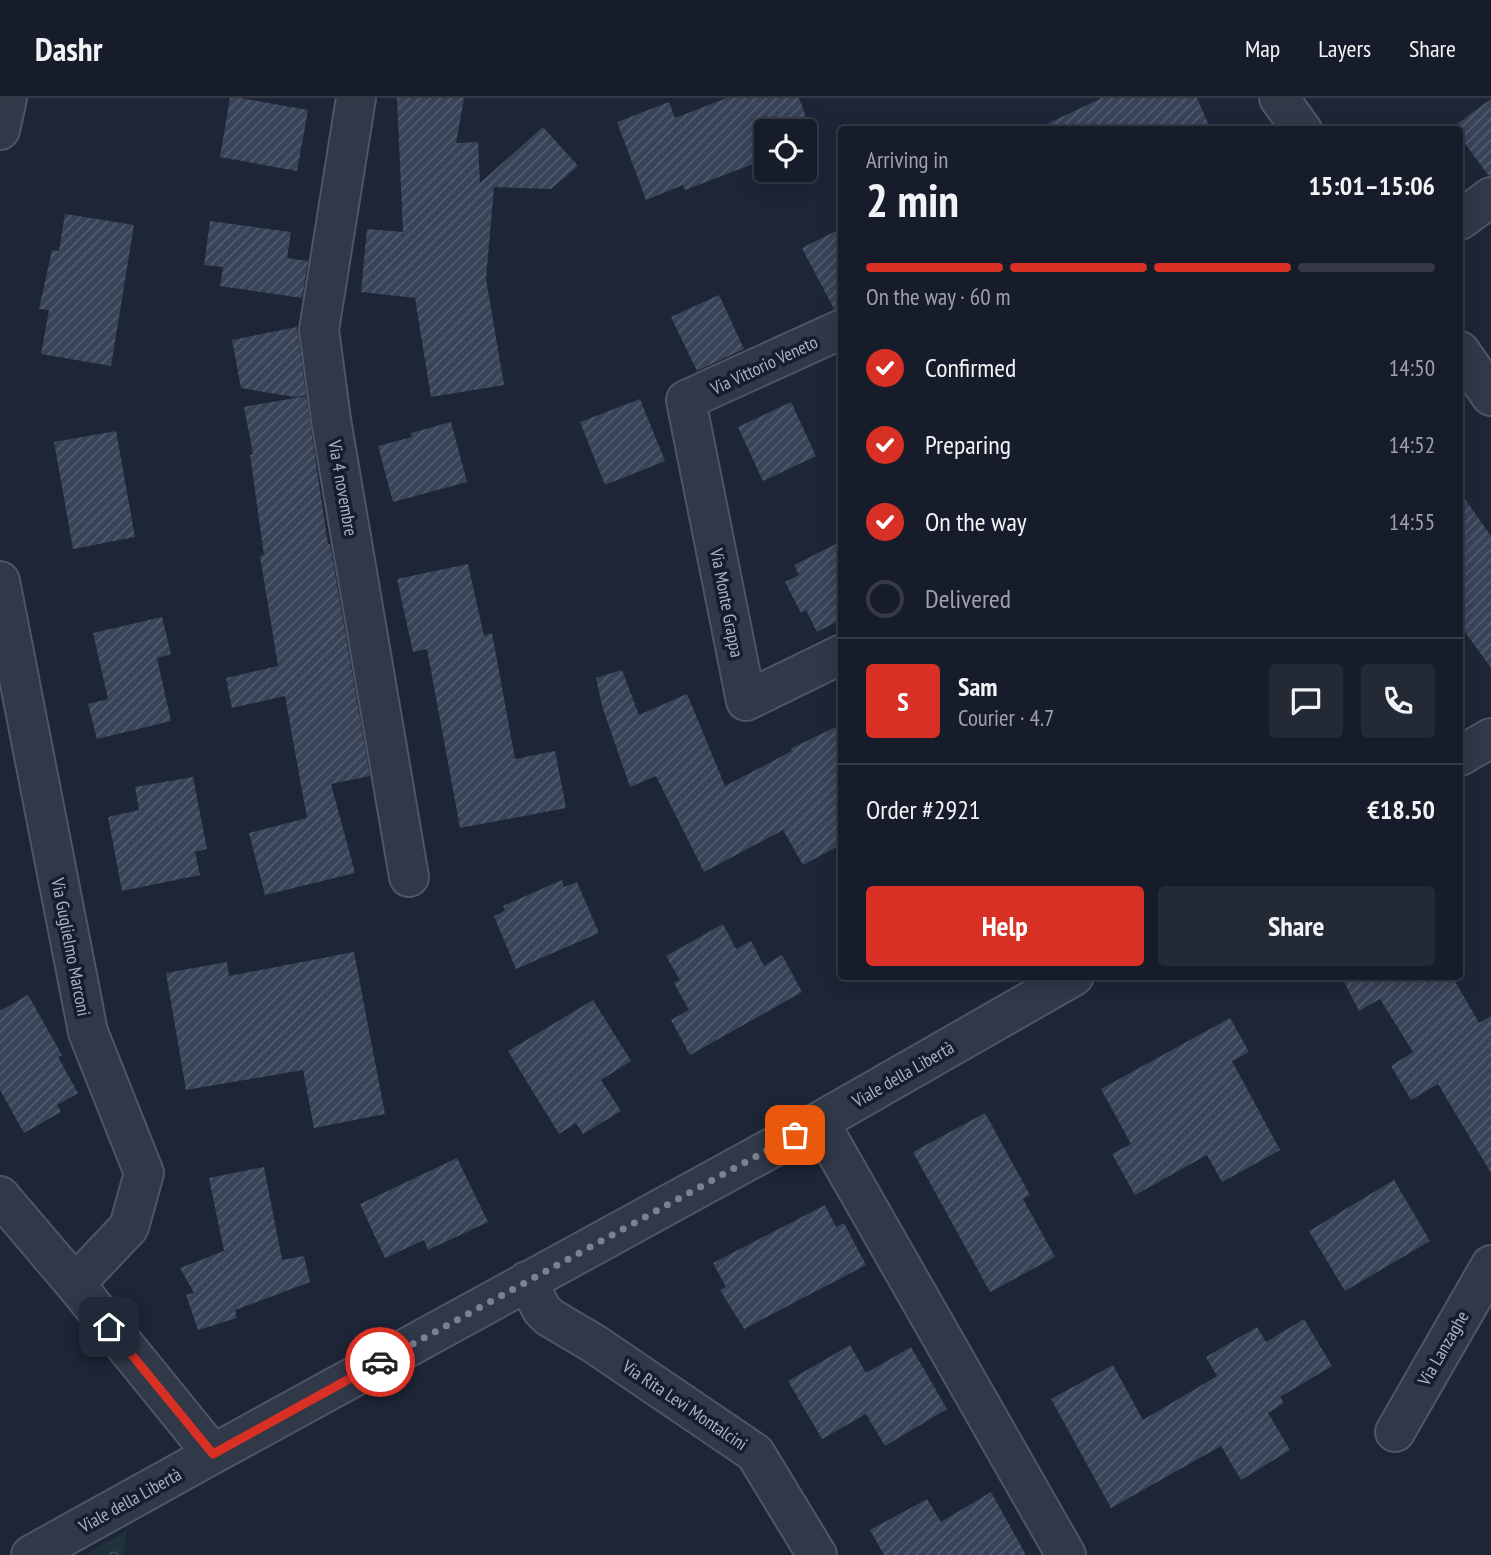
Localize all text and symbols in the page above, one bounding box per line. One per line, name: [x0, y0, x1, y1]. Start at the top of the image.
text: Dashr: [35, 27, 102, 70]
text: Map: [1245, 33, 1280, 64]
text: Layers: [1318, 33, 1371, 64]
text: Share: [1409, 33, 1456, 64]
map controls: [754, 119, 817, 182]
button: locate: [754, 119, 817, 182]
text: Arriving in: [866, 145, 948, 174]
text: 15:01–15:06: [1308, 169, 1435, 202]
text: 2 min: [866, 170, 959, 230]
text: On the way · 60 m: [866, 282, 1010, 311]
street label: Via Vittorio Veneto: [706, 330, 821, 400]
icon: check: [866, 349, 904, 387]
text: Confirmed: [925, 351, 1016, 384]
text: 14:50: [1389, 353, 1435, 382]
icon: check: [866, 426, 904, 464]
text: Preparing: [925, 428, 1011, 461]
text: 14:52: [1389, 430, 1435, 459]
street label: Via 4 novembre: [323, 437, 363, 538]
icon: check: [866, 503, 904, 541]
text: On the way: [925, 505, 1027, 538]
text: 14:55: [1389, 507, 1435, 536]
street label: Via Monte Grappa: [705, 546, 749, 659]
text: Delivered: [925, 582, 1011, 615]
button: chat: [1269, 664, 1343, 738]
button: phone: [1361, 664, 1435, 738]
text: Sam: [958, 670, 997, 703]
text: S: [897, 685, 909, 718]
text: Courier · 4.7: [958, 703, 1054, 732]
text: Order #2921: [866, 793, 981, 826]
text: €18.50: [1367, 793, 1435, 826]
street label: Via Guglielmo Marconi: [46, 875, 96, 1018]
button: Help: [866, 886, 1144, 966]
button: Share: [1158, 886, 1435, 966]
street label: Viale della Libertà: [847, 1036, 958, 1113]
pin: [765, 1105, 825, 1165]
icon: bag: [776, 1116, 814, 1154]
pin: [79, 1297, 139, 1357]
street label: Via Lanzaghe: [1412, 1307, 1474, 1390]
icon: home: [90, 1308, 128, 1346]
courier: [345, 1327, 415, 1397]
icon: car: [361, 1343, 399, 1381]
street label: Via Rita Levi Montalcini: [617, 1354, 752, 1455]
street label: Viale della Libertà: [74, 1462, 185, 1538]

